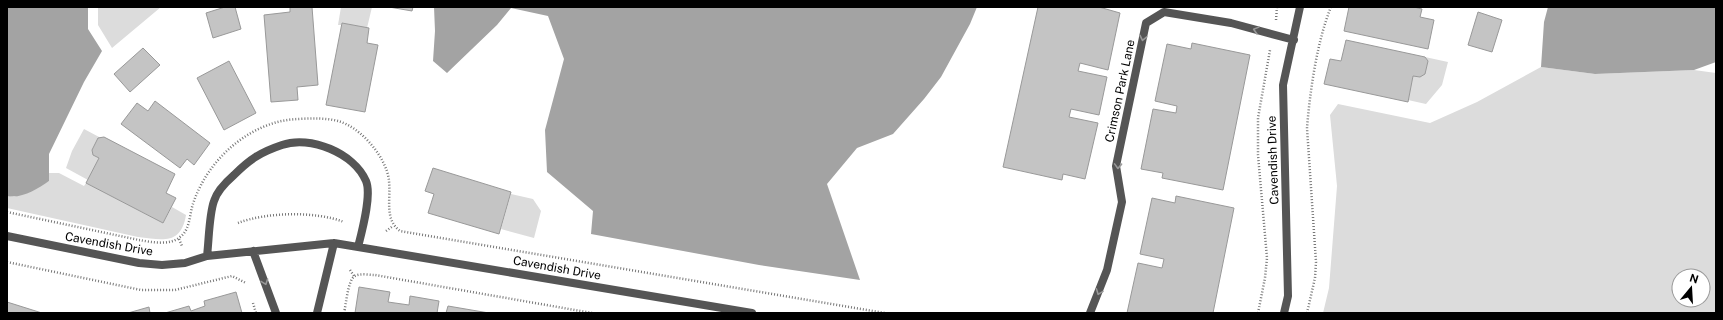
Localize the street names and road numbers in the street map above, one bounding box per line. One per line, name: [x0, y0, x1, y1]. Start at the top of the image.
street label: Crimson Park Lane: [1102, 38, 1138, 144]
street label: Cavendish Drive: [1264, 115, 1282, 205]
street label: Cavendish Drive: [64, 229, 154, 259]
street label: Cavendish Drive: [512, 253, 602, 283]

